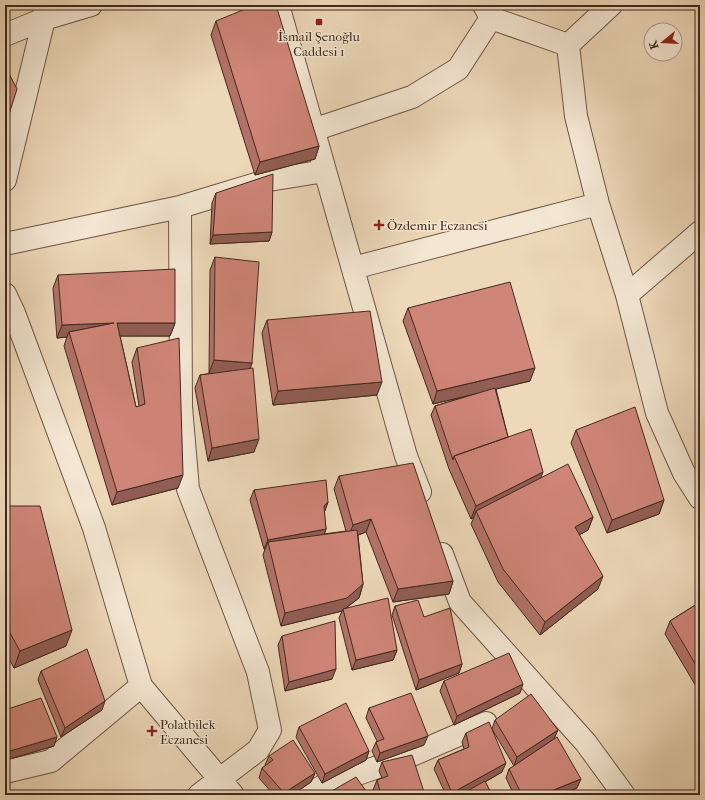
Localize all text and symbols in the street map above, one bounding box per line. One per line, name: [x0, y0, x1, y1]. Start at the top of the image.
marker: İsmail Şenoğlu Caddesi 1: [314, 17, 324, 27]
north arrow: [643, 22, 683, 62]
place label: İsmail Şenoğlu Caddesi 1: [278, 29, 361, 59]
text: K: [646, 38, 661, 51]
place label: Özdemir Eczanesi: [387, 218, 488, 233]
marker: Özdemir Eczanesi: [374, 220, 384, 230]
place label: Polatbilek Eczanesi: [160, 717, 216, 747]
marker: Polatbilek Eczanesi: [147, 726, 157, 736]

